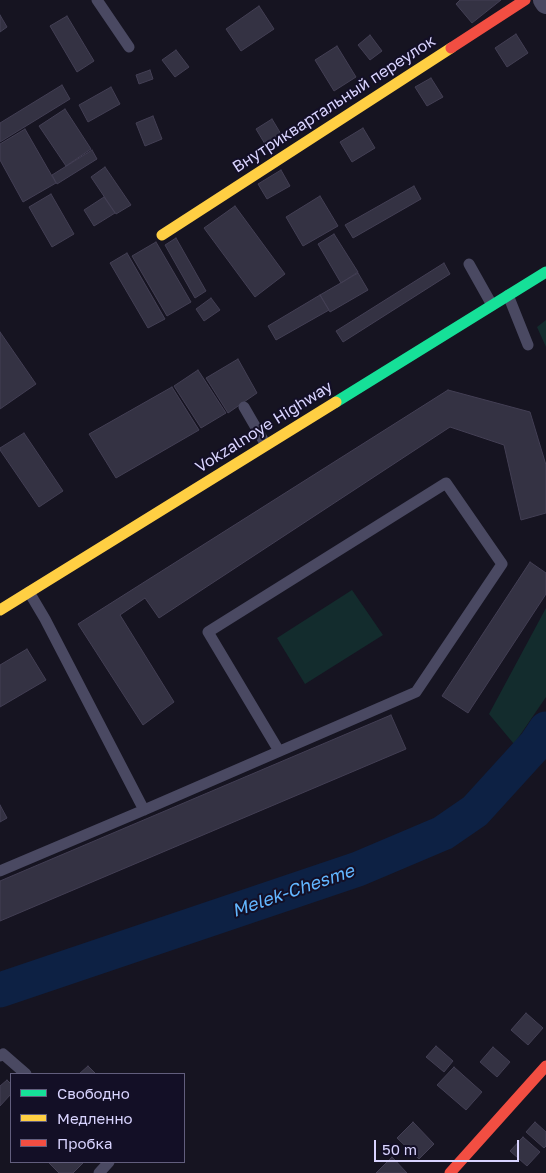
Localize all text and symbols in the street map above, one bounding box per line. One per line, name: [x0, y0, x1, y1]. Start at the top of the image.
street label: Внутриквартальный переулок: [229, 31, 439, 177]
street label: Vokzalnoye Highway: [192, 377, 336, 477]
water label: Melek-Chesme: [229, 860, 357, 922]
legend: [10, 1073, 185, 1163]
text: Свободно: [57, 1084, 130, 1102]
text: Медленно: [57, 1109, 133, 1127]
scale bar: [376, 1130, 521, 1162]
text: Пробка: [57, 1134, 112, 1152]
text: 50 m: [382, 1140, 417, 1158]

